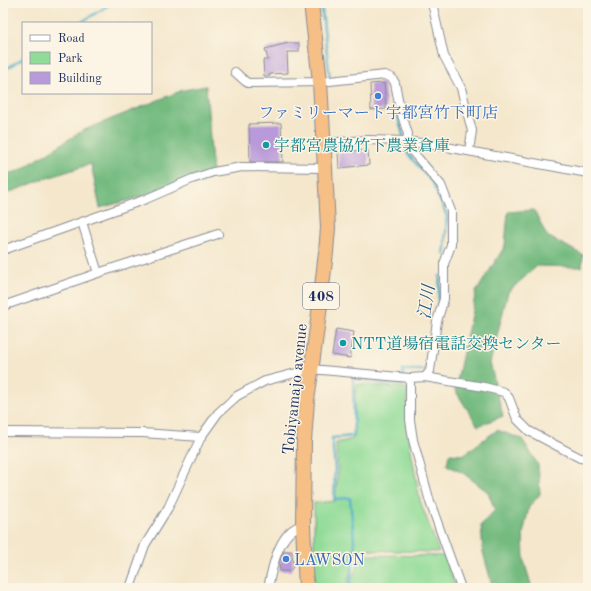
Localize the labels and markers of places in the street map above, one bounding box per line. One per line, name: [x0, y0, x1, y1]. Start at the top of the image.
marker: ファミリーマート宇都宮竹下町店: [373, 91, 383, 101]
place label: ファミリーマート宇都宮竹下町店: [258, 104, 498, 122]
place label: 宇都宮農協竹下農業倉庫: [274, 137, 450, 155]
marker: 宇都宮農協竹下農業倉庫: [261, 140, 271, 150]
place label: NTT道場宿電話交換センター: [351, 335, 562, 353]
marker: NTT道場宿電話交換センター: [338, 338, 348, 348]
place label: LAWSON: [294, 553, 365, 569]
marker: LAWSON: [281, 554, 291, 564]

